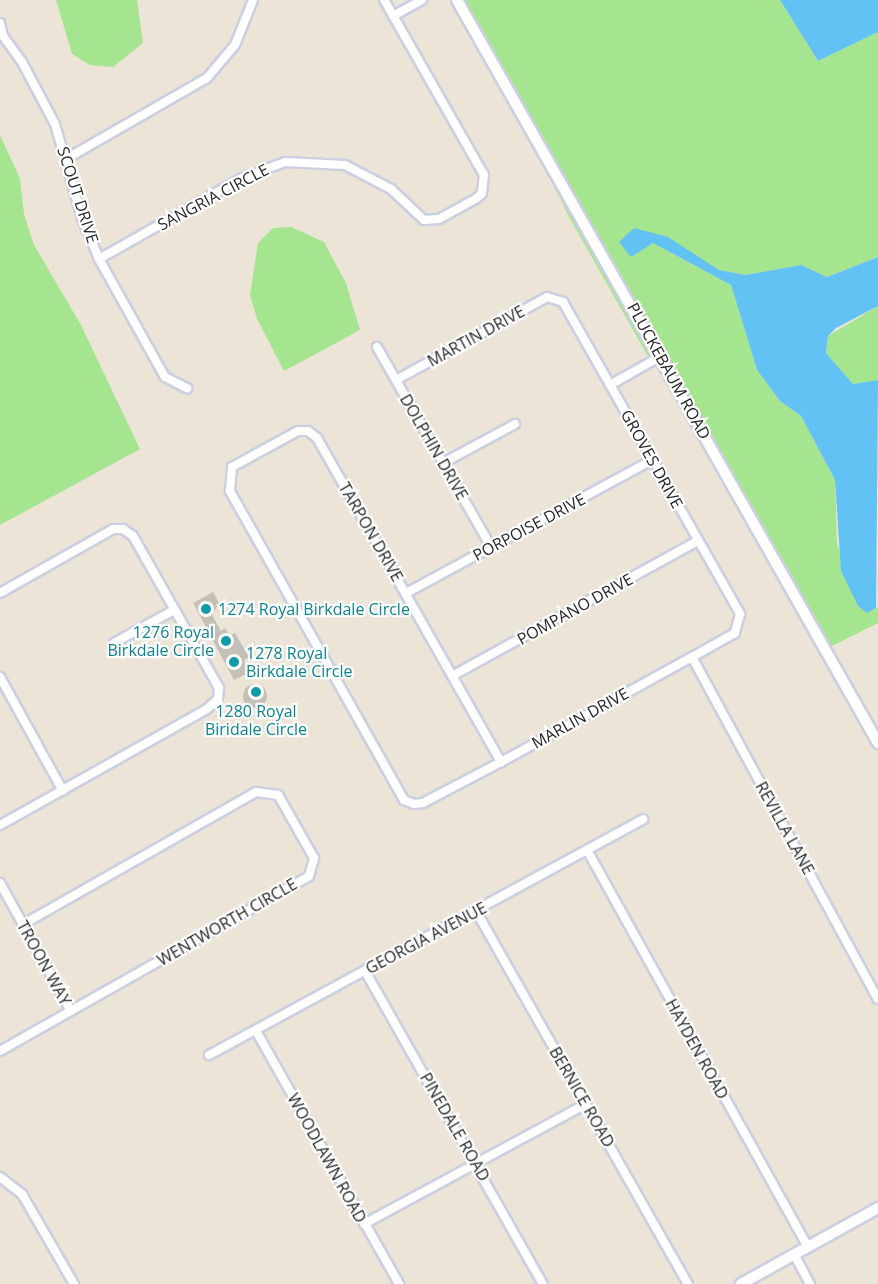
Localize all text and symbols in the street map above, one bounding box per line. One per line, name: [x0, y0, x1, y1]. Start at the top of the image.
street label: SCOUT DRIVE: [53, 144, 103, 246]
street label: SANGRIA CIRCLE: [154, 160, 272, 234]
street label: PLUCKEBAUM ROAD: [623, 299, 715, 443]
street label: MARTIN DRIVE: [424, 301, 528, 371]
street label: DOLPHIN DRIVE: [396, 391, 472, 503]
street label: GROVES DRIVE: [617, 406, 687, 512]
street label: TARPON DRIVE: [335, 479, 407, 585]
street label: PORPOISE DRIVE: [469, 489, 589, 565]
street label: POMPANO DRIVE: [514, 569, 636, 649]
place label: 1274 Royal Birkdale Circle: [218, 599, 410, 619]
marker: 1274 Royal Birkdale Circle: [199, 602, 213, 616]
place label: 1276 Royal Birkdale Circle: [107, 622, 214, 660]
marker: 1276 Royal Birkdale Circle: [219, 634, 233, 648]
place label: 1278 Royal Birkdale Circle: [246, 643, 353, 681]
marker: 1278 Royal Birkdale Circle: [227, 655, 241, 669]
street label: MARLIN DRIVE: [528, 683, 632, 753]
marker: 1280 Royal Biridale Circle: [249, 685, 263, 699]
place label: 1280 Royal Biridale Circle: [205, 701, 307, 739]
street label: REVILLA LANE: [752, 778, 818, 878]
street label: WENTWORTH CIRCLE: [154, 874, 300, 970]
street label: GEORGIA AVENUE: [362, 898, 490, 978]
street label: TROON WAY: [13, 917, 75, 1009]
street label: HAYDEN ROAD: [662, 996, 732, 1102]
street label: BERNICE ROAD: [545, 1043, 619, 1151]
street label: PINEDALE ROAD: [416, 1069, 494, 1185]
street label: WOODLAWN ROAD: [284, 1090, 370, 1226]

